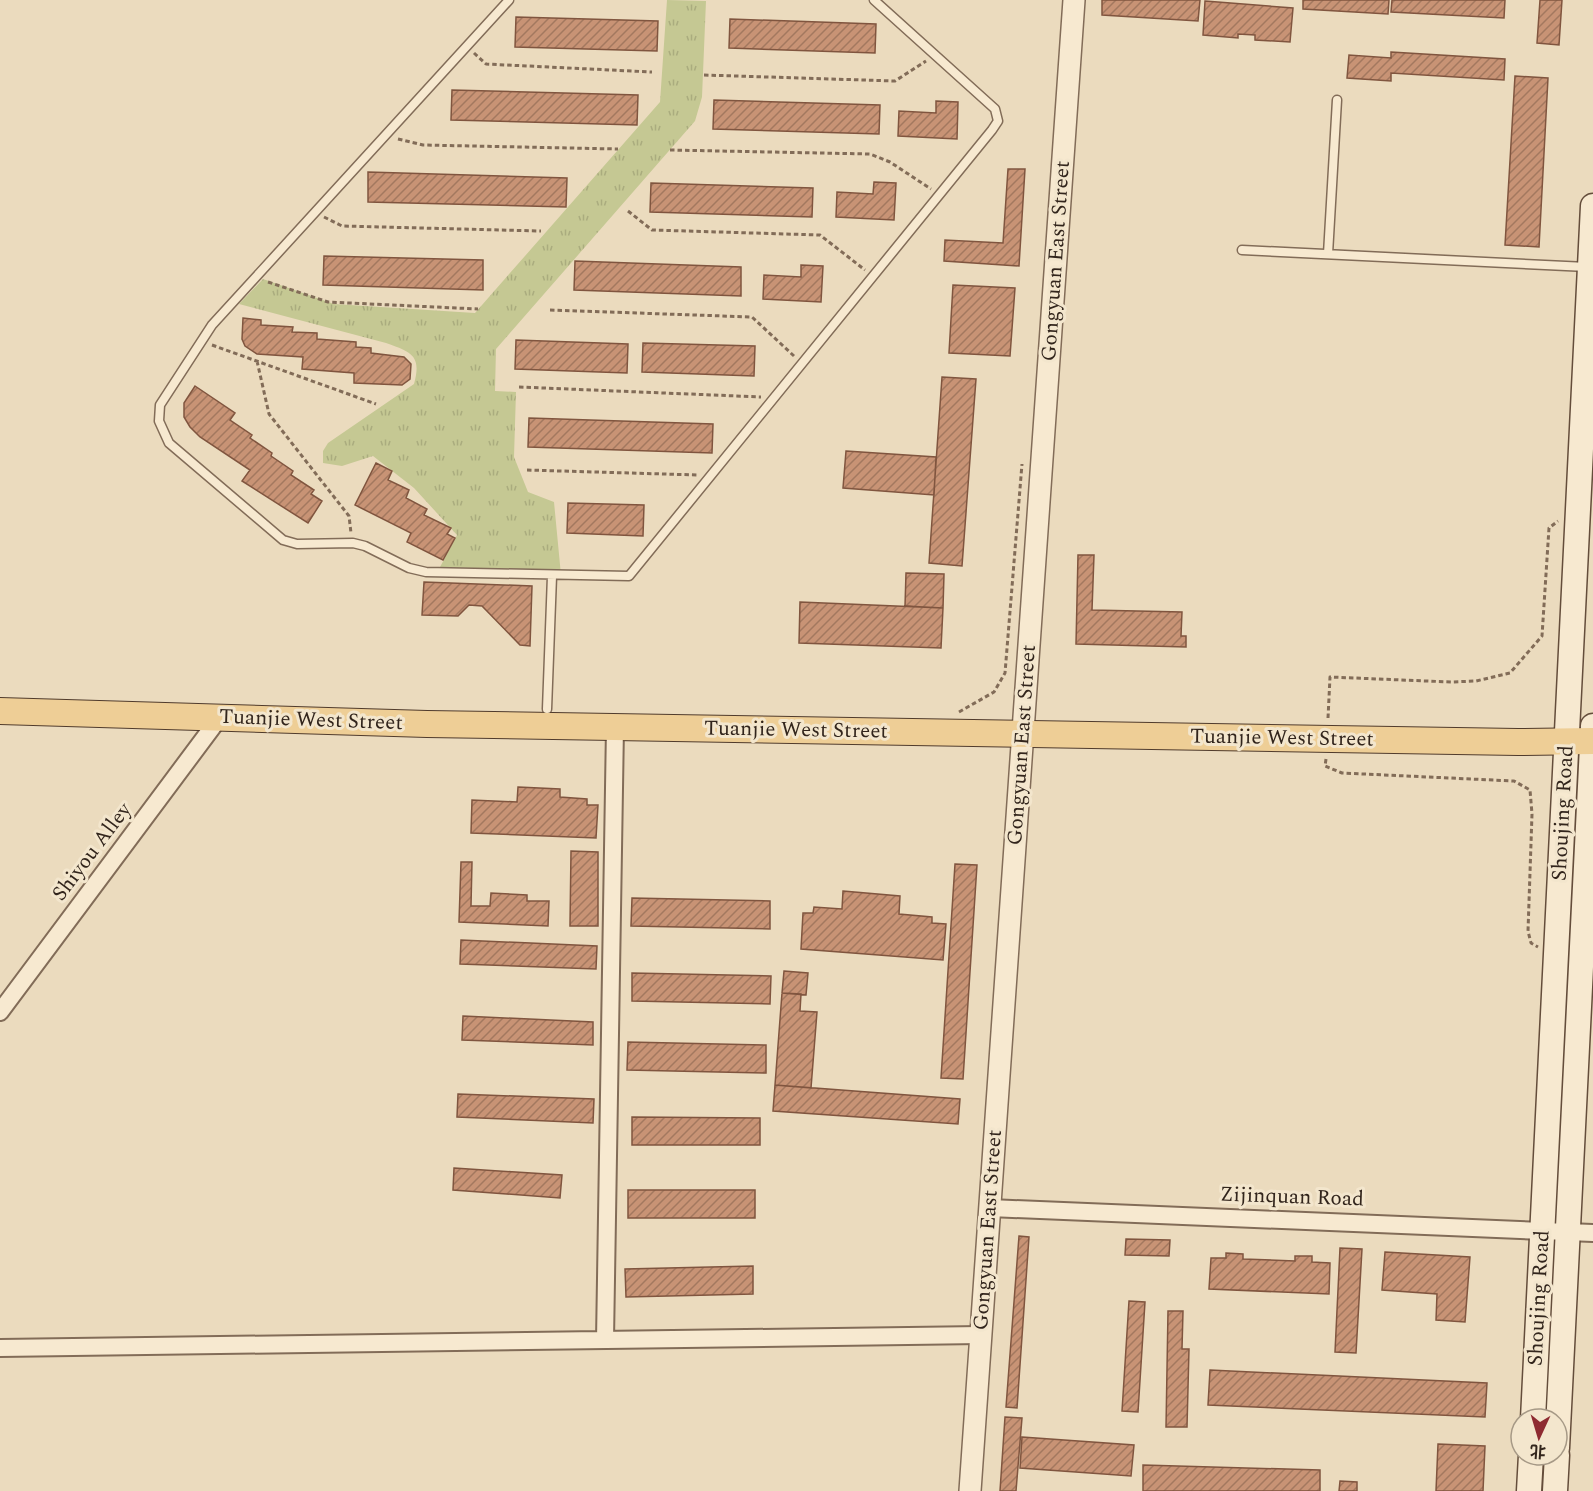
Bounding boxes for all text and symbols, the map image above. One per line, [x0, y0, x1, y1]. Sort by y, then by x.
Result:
street label: Gongyuan East Street [1033, 159, 1079, 363]
street label: Gongyuan East Street [999, 643, 1045, 847]
street label: Tuanjie West Street [219, 701, 403, 739]
street label: Tuanjie West Street [704, 712, 888, 748]
street label: Tuanjie West Street [1190, 720, 1374, 756]
street label: Shoujing Road [1543, 744, 1583, 882]
street label: Shiyou Alley [44, 795, 140, 908]
street label: Gongyuan East Street [965, 1128, 1011, 1332]
street label: Zijinquan Road [1219, 1178, 1365, 1216]
street label: Shoujing Road [1519, 1229, 1559, 1367]
north arrow [1509, 1407, 1569, 1467]
text: 北 [1529, 1438, 1547, 1463]

